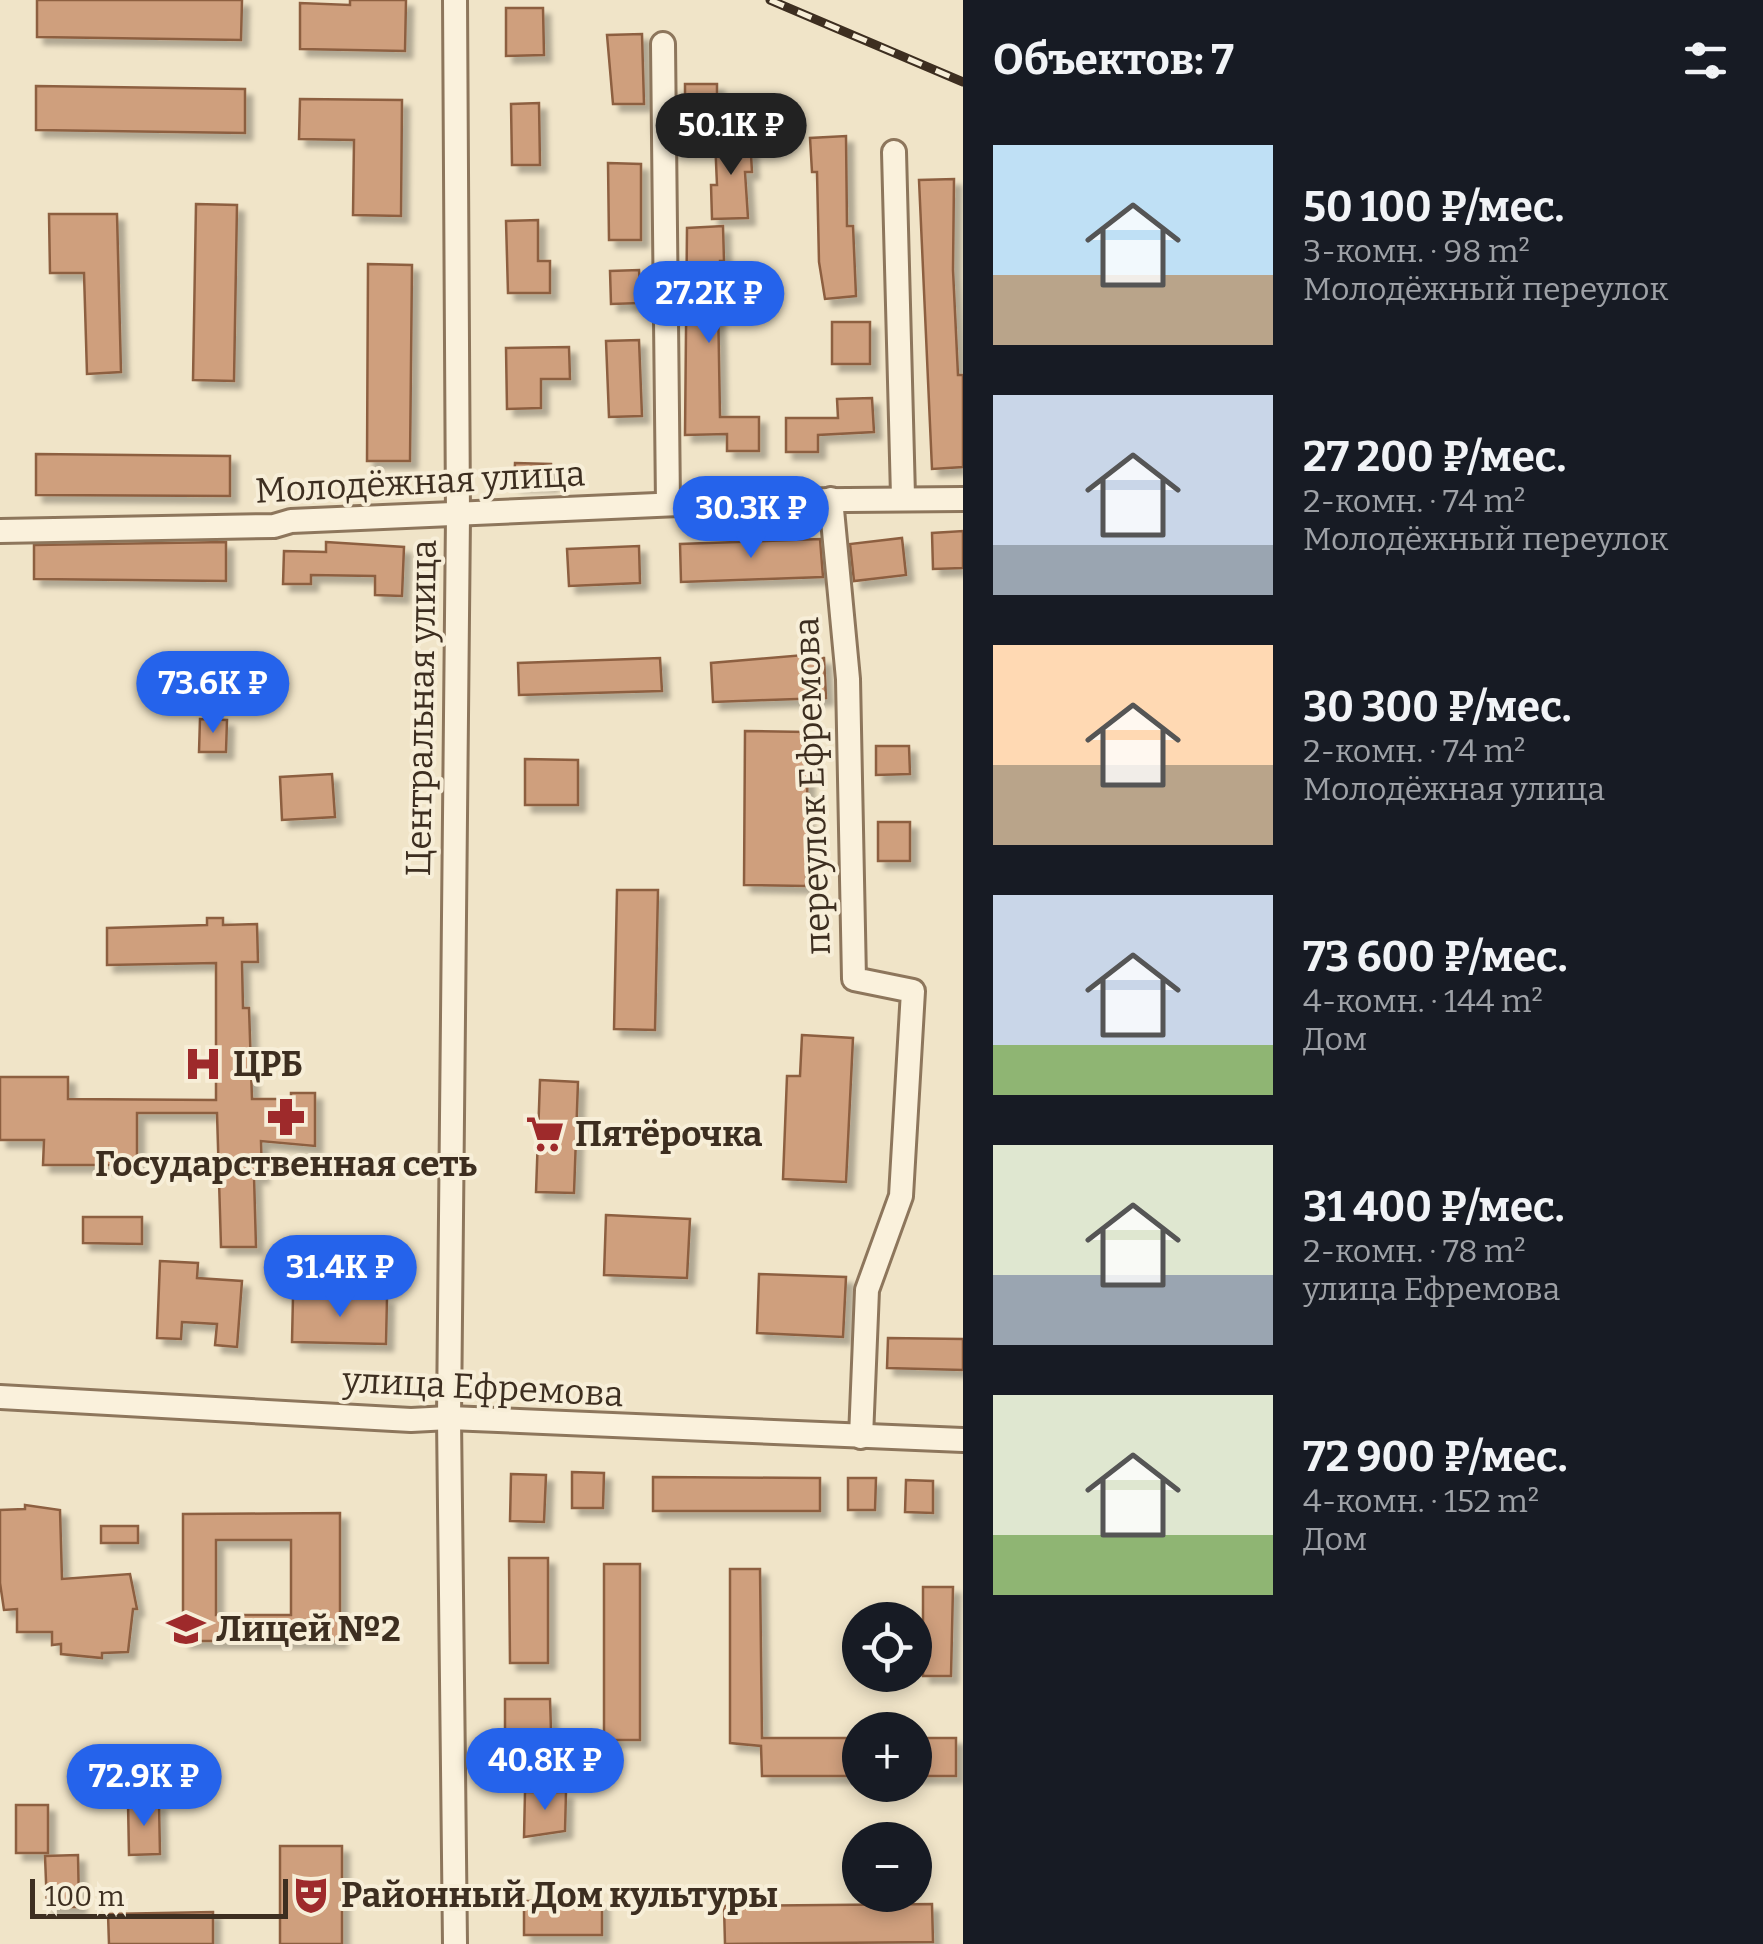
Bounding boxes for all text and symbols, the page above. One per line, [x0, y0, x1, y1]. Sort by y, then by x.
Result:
icon: filters [1678, 33, 1733, 88]
text: Объектов: 7 [993, 35, 1234, 85]
pin: 50.1K ₽ [639, 93, 823, 178]
text: 50.1K ₽ [678, 106, 784, 144]
text: 50 100 ₽/мес. [1303, 182, 1564, 232]
icon: home [1073, 185, 1193, 305]
text: 3-комн. · 98 m² [1303, 232, 1530, 270]
pin: 27.2K ₽ [617, 261, 801, 346]
text: Молодёжный переулок [1303, 270, 1668, 308]
text: 27.2K ₽ [655, 274, 763, 312]
text: 27 200 ₽/мес. [1303, 432, 1566, 482]
icon: home [1073, 435, 1193, 555]
street label: Молодёжная улица [254, 452, 586, 512]
pin: 30.3K ₽ [659, 476, 843, 561]
text: 2-комн. · 74 m² [1303, 482, 1525, 520]
text: 30.3K ₽ [695, 489, 807, 527]
text: Молодёжный переулок [1303, 520, 1668, 558]
street label: Центральная улица [397, 539, 445, 877]
street label: переулок Ефремова [785, 616, 839, 956]
pin: 73.6K ₽ [121, 651, 305, 736]
text: 73.6K ₽ [158, 664, 268, 702]
text: 30 300 ₽/мес. [1303, 682, 1572, 732]
icon: home [1073, 685, 1193, 805]
text: 2-комн. · 74 m² [1303, 732, 1525, 770]
text: Молодёжная улица [1303, 770, 1605, 808]
text: 73 600 ₽/мес. [1303, 932, 1568, 982]
icon: home [1073, 935, 1193, 1055]
text: 4-комн. · 144 m² [1303, 982, 1543, 1020]
text: Дом [1303, 1020, 1367, 1058]
hospital icon: ЦРБ [182, 1043, 224, 1085]
place label: ЦРБ [233, 1043, 303, 1085]
pharmacy icon: Государственная сеть [265, 1096, 307, 1138]
supermarket icon: Пятёрочка [524, 1113, 566, 1155]
place label: Пятёрочка [575, 1113, 763, 1155]
place label: Государственная сеть [95, 1143, 477, 1185]
text: 31 400 ₽/мес. [1303, 1182, 1564, 1232]
icon: home [1073, 1185, 1193, 1305]
text: 2-комн. · 78 m² [1303, 1232, 1526, 1270]
pin: 31.4K ₽ [248, 1235, 432, 1320]
text: 31.4K ₽ [286, 1248, 394, 1286]
text: улица Ефремова [1303, 1270, 1560, 1308]
street label: улица Ефремова [340, 1359, 625, 1415]
text: 72 900 ₽/мес. [1303, 1432, 1567, 1482]
icon: home [1073, 1435, 1193, 1555]
text: 4-комн. · 152 m² [1303, 1482, 1539, 1520]
text: Дом [1303, 1520, 1367, 1558]
map controls [842, 1602, 932, 1912]
button: locate [842, 1602, 932, 1692]
school or university icon: Лицей №2 [165, 1608, 207, 1650]
place label: Лицей №2 [216, 1608, 401, 1650]
button: + [842, 1712, 932, 1802]
pin: 40.8K ₽ [453, 1728, 637, 1813]
text: 40.8K ₽ [488, 1741, 602, 1779]
pin: 72.9K ₽ [52, 1744, 236, 1829]
text: 72.9K ₽ [89, 1757, 199, 1795]
button: − [842, 1822, 932, 1912]
scale bar [30, 1874, 288, 1918]
theatre icon: Районный Дом культуры [290, 1874, 332, 1916]
place label: Районный Дом культуры [341, 1874, 778, 1916]
text: 100 m [45, 1880, 125, 1913]

